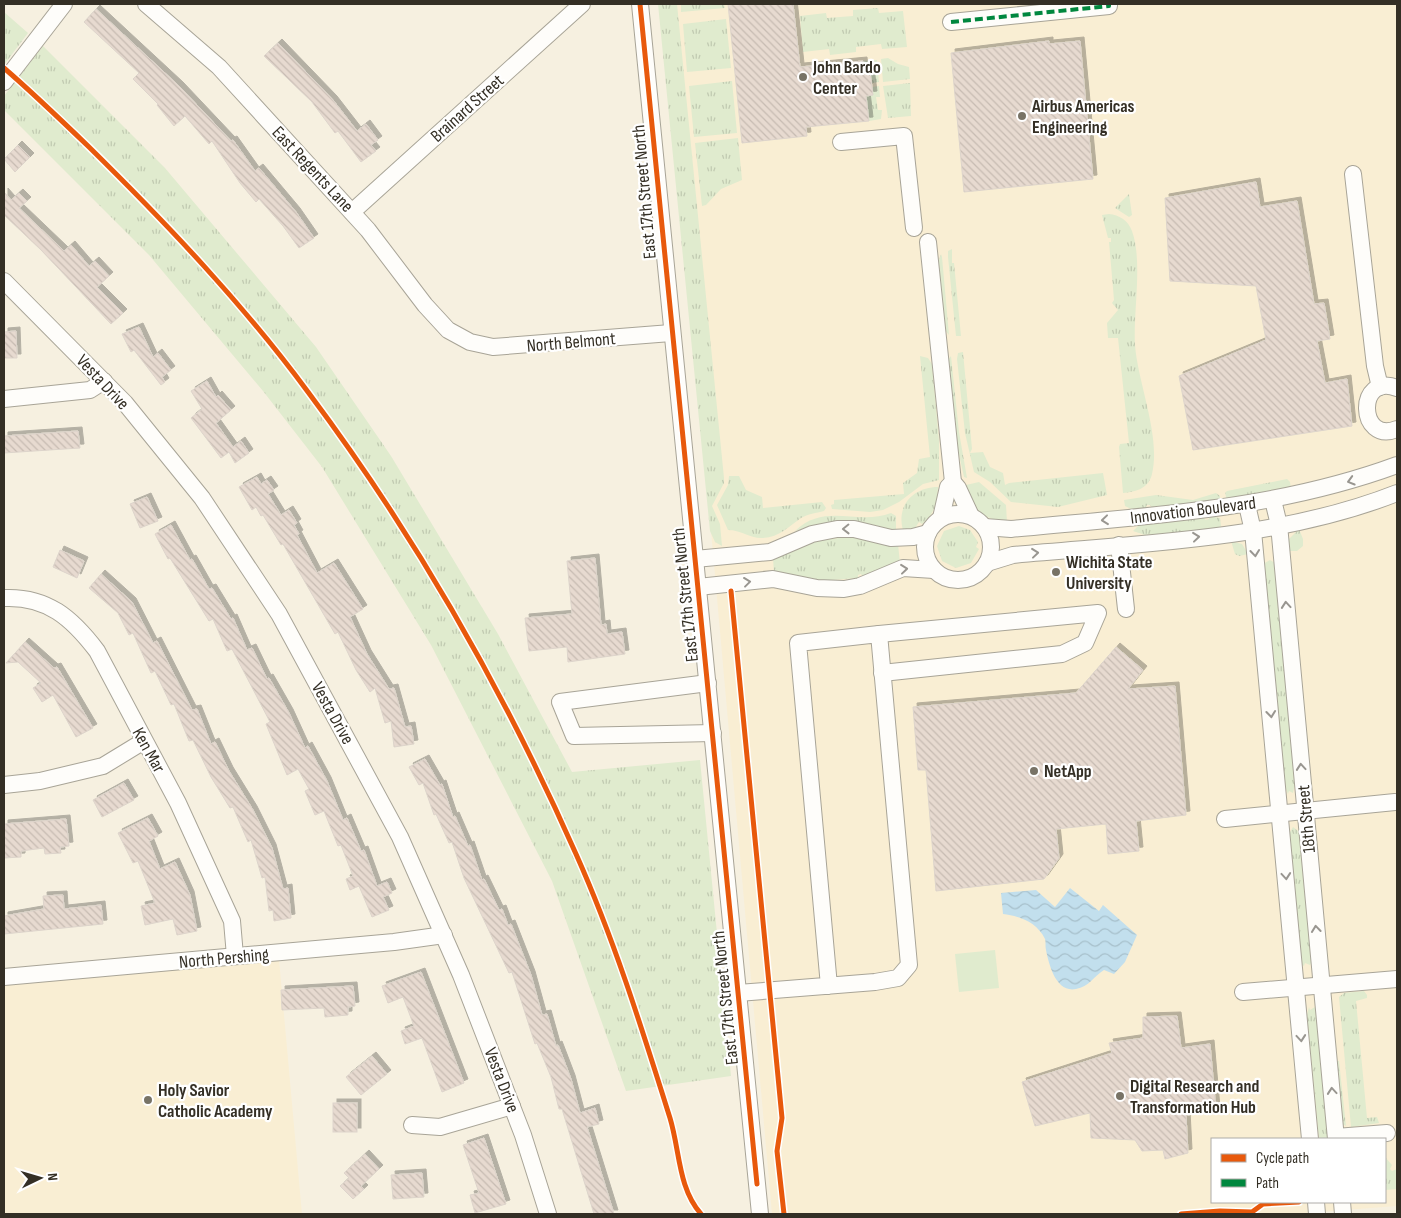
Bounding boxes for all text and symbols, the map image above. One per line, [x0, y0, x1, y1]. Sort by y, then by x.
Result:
place label: John Bardo Center [812, 57, 881, 99]
street label: Brainard Street [426, 70, 509, 147]
marker: John Bardo Center [797, 71, 809, 83]
place label: Airbus Americas Engineering [1031, 96, 1135, 138]
marker: Airbus Americas Engineering [1016, 110, 1028, 122]
street label: East Regents Lane [268, 122, 358, 217]
street label: East 17th Street North [628, 124, 661, 260]
street label: North Belmont [526, 328, 617, 357]
street label: Vesta Drive [72, 350, 133, 414]
one-way arrow [1348, 476, 1356, 486]
street label: Innovation Boulevard [1129, 492, 1257, 529]
one-way arrow [1101, 514, 1109, 525]
one-way arrow [842, 524, 850, 534]
street label: East 17th Street North [668, 527, 703, 663]
one-way arrow [1193, 532, 1201, 543]
one-way arrow [1031, 548, 1039, 559]
one-way arrow [1249, 549, 1260, 557]
place label: Wichita State University [1066, 552, 1153, 594]
one-way arrow [901, 564, 909, 575]
marker: Wichita State University [1050, 566, 1062, 578]
one-way arrow [743, 577, 751, 588]
one-way arrow [1281, 601, 1292, 609]
street label: Vesta Drive [307, 678, 358, 748]
one-way arrow [1265, 711, 1276, 719]
street label: Ken Mar [128, 724, 169, 777]
place label: NetApp [1044, 761, 1092, 782]
one-way arrow [1296, 763, 1307, 771]
marker: NetApp [1028, 765, 1040, 777]
street label: 18th Street [1293, 784, 1320, 854]
one-way arrow [1280, 872, 1291, 880]
one-way arrow [1311, 925, 1322, 933]
street label: East 17th Street North [708, 930, 743, 1066]
street label: North Pershing [178, 944, 270, 973]
one-way arrow [1295, 1034, 1306, 1042]
street label: Vesta Drive [480, 1045, 523, 1116]
place label: Digital Research and Transformation Hub [1130, 1076, 1259, 1118]
place label: Holy Savior Catholic Academy [158, 1080, 273, 1122]
one-way arrow [1326, 1086, 1337, 1094]
marker: Digital Research and Transformation Hub [1114, 1090, 1126, 1102]
marker: Holy Savior Catholic Academy [142, 1094, 154, 1106]
legend [1211, 1138, 1386, 1203]
text: Cycle path [1256, 1149, 1309, 1168]
north arrow [15, 1153, 65, 1203]
text: N [44, 1172, 61, 1181]
text: Path [1256, 1174, 1279, 1193]

